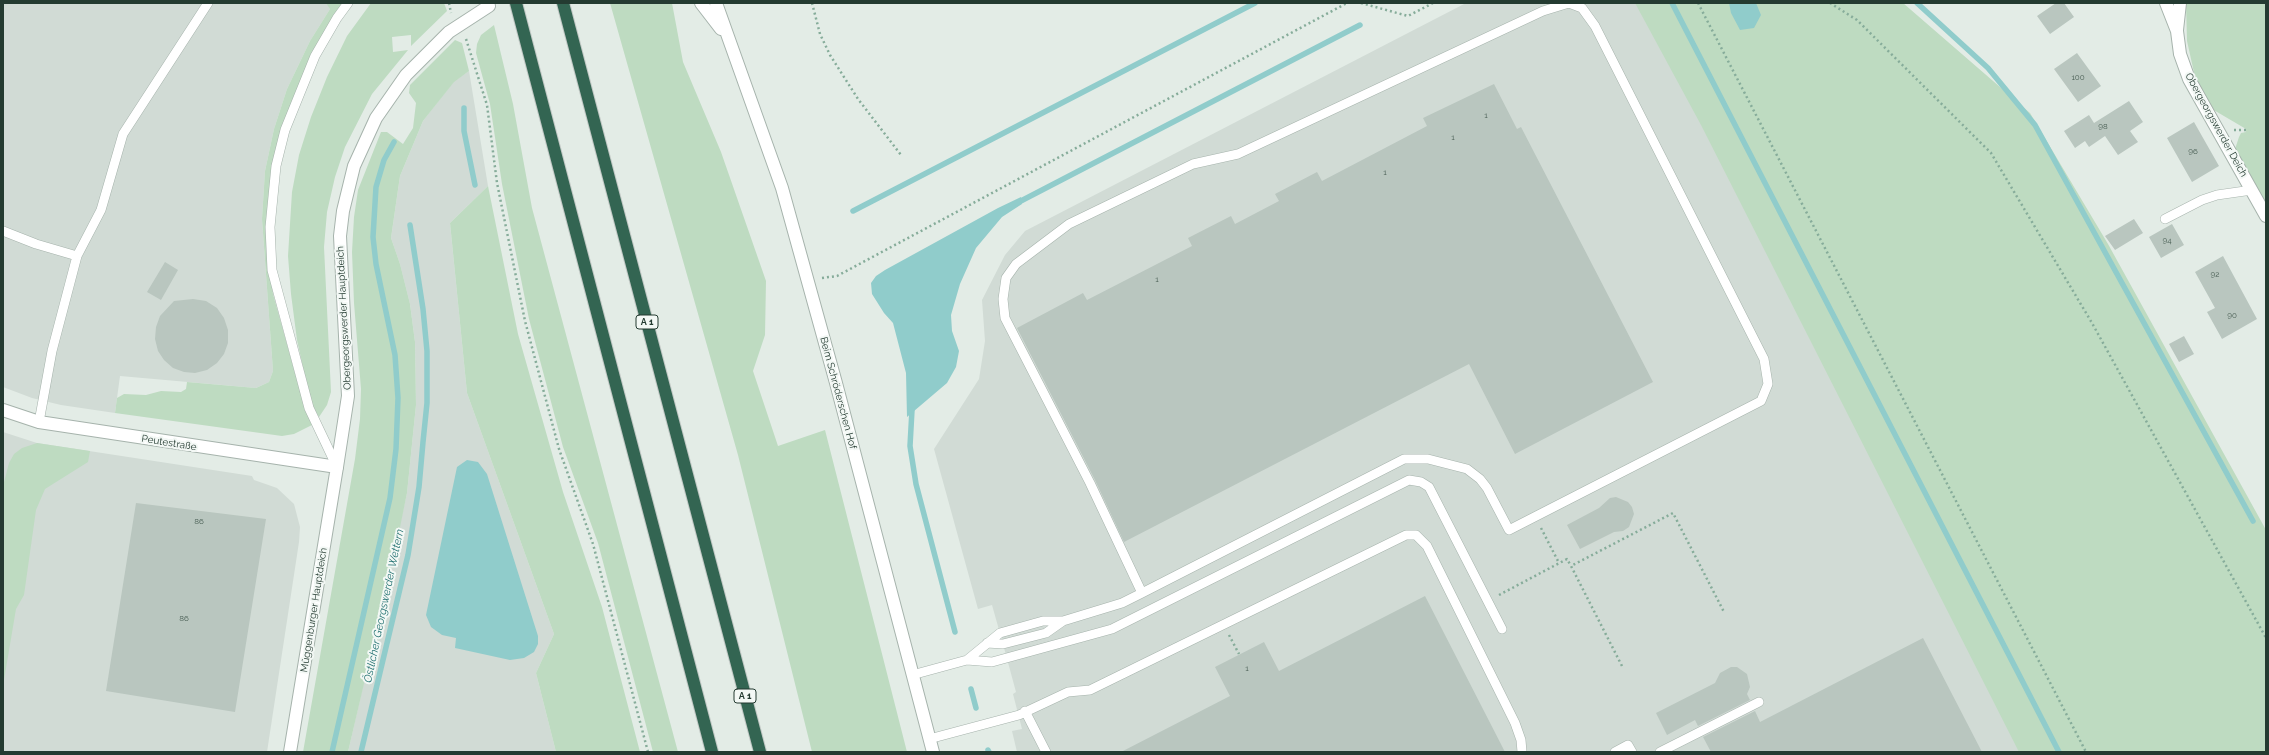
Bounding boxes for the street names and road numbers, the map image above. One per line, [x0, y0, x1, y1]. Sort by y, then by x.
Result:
street label: Obergeorgswerder Deich [2182, 71, 2250, 179]
street label: Obergeorgswerder Hauptdeich [334, 246, 354, 390]
road number: A 1 [636, 315, 658, 329]
street label: Beim Schröderschen Hof [817, 336, 859, 450]
street label: Peutestraße [141, 433, 197, 453]
street label: Müggenburger Hauptdeich [298, 547, 330, 673]
road number: A 1 [734, 689, 756, 703]

